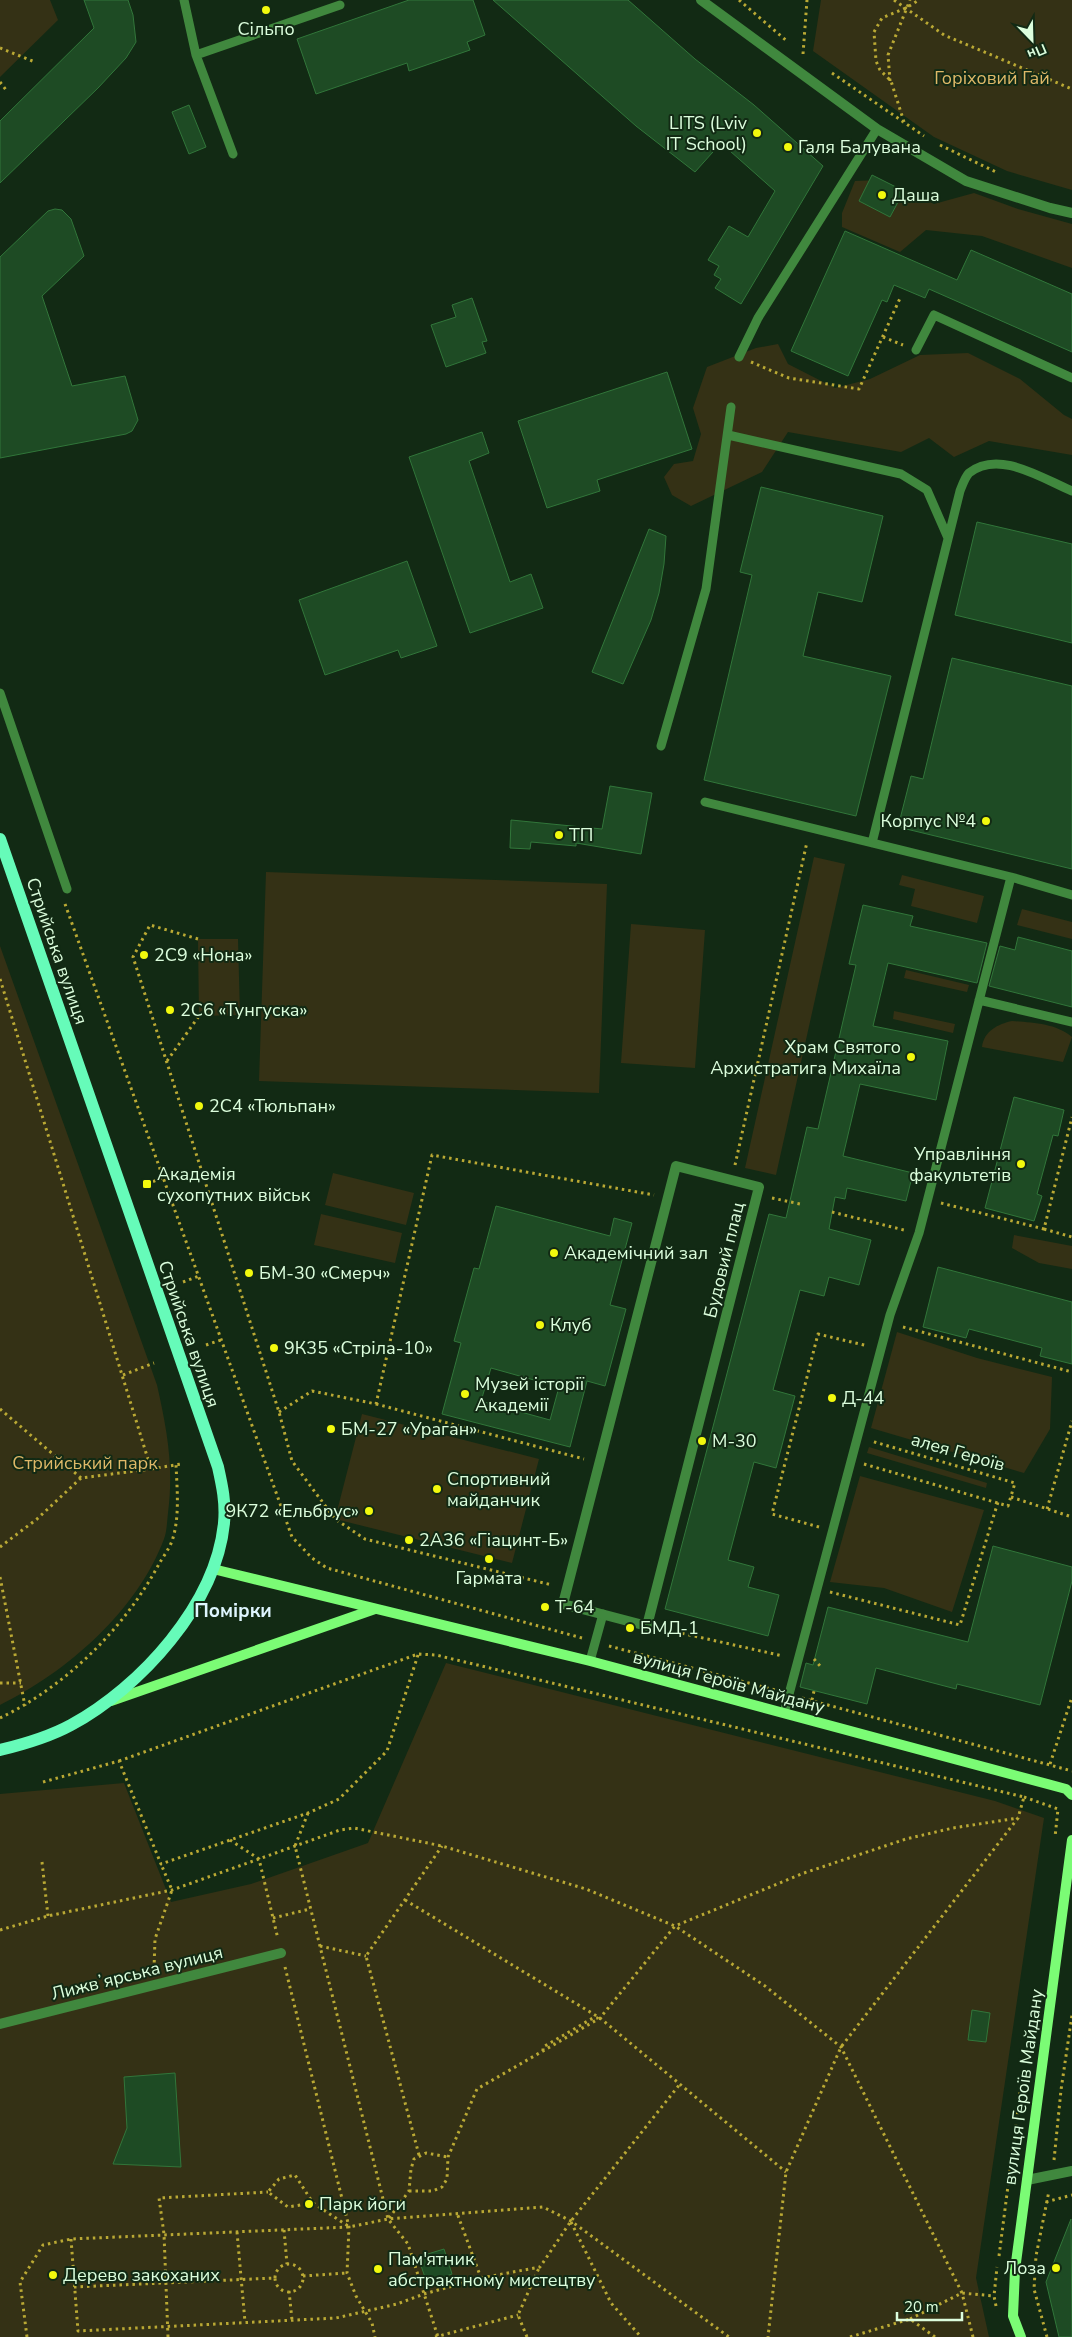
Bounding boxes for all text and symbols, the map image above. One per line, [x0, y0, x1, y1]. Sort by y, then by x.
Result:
marker: Сільпо [260, 4, 272, 16]
north arrow [1007, 15, 1057, 65]
place label: Сільпо [237, 17, 295, 41]
text: Пн [1024, 39, 1049, 64]
park label: Горіховий Гай [934, 66, 1050, 90]
place label: LITS (Lviv IT School) [666, 111, 748, 156]
marker: LITS (Lviv IT School) [751, 127, 763, 139]
place label: Галя Балувана [798, 135, 921, 159]
marker: Галя Балувана [782, 141, 794, 153]
place label: Даша [892, 183, 940, 207]
marker: Даша [876, 189, 888, 201]
place label: Корпус №4 [881, 809, 976, 833]
marker: Корпус №4 [980, 815, 992, 827]
place label: ТП [569, 823, 593, 847]
marker: ТП [553, 829, 565, 841]
street label: Стрийська вулиця [21, 874, 93, 1028]
place label: 2С9 «Нона» [154, 943, 252, 967]
marker: 2С9 «Нона» [138, 949, 150, 961]
place label: 2С6 «Тунгуска» [180, 998, 308, 1022]
marker: 2С6 «Тунгуска» [164, 1004, 176, 1016]
place label: Храм Святого Архистратига Михаїла [710, 1035, 901, 1080]
marker: Храм Святого Архистратига Михаїла [905, 1051, 917, 1063]
place label: 2С4 «Тюльпан» [209, 1094, 336, 1118]
marker: 2С4 «Тюльпан» [193, 1100, 205, 1112]
place label: Управління факультетів [909, 1142, 1011, 1187]
marker: Управління факультетів [1015, 1158, 1027, 1170]
place label: Академія сухопутних військ [157, 1162, 311, 1207]
marker: Академія сухопутних військ [141, 1178, 153, 1190]
street label: Будовий плац [698, 1199, 750, 1321]
place label: Академічний зал [564, 1241, 708, 1265]
marker: Академічний зал [548, 1247, 560, 1259]
street label: Стрийська вулиця [153, 1257, 225, 1411]
place label: БМ-30 «Смерч» [259, 1261, 390, 1285]
marker: БМ-30 «Смерч» [243, 1267, 255, 1279]
place label: Клуб [550, 1313, 592, 1337]
marker: Клуб [534, 1319, 546, 1331]
place label: 9К35 «Стріла-10» [284, 1336, 433, 1360]
marker: 9К35 «Стріла-10» [268, 1342, 280, 1354]
place label: Музей історії Академії [475, 1372, 585, 1417]
place label: Д-44 [842, 1386, 885, 1410]
marker: Музей історії Академії [459, 1388, 471, 1400]
marker: Д-44 [826, 1392, 838, 1404]
place label: БМ-27 «Ураган» [341, 1417, 477, 1441]
marker: БМ-27 «Ураган» [325, 1423, 337, 1435]
street label: алея Героїв [908, 1427, 1008, 1477]
place label: М-30 [712, 1429, 757, 1453]
marker: М-30 [696, 1435, 708, 1447]
park label: Стрийський парк [12, 1451, 158, 1475]
place label: Спортивний майданчик [447, 1467, 550, 1512]
marker: Спортивний майданчик [431, 1483, 443, 1495]
place label: 9К72 «Ельбрус» [225, 1499, 359, 1523]
marker: 9К72 «Ельбрус» [363, 1505, 375, 1517]
place label: 2А36 «Гіацинт-Б» [419, 1528, 568, 1552]
marker: 2А36 «Гіацинт-Б» [403, 1534, 415, 1546]
marker: Гармата [483, 1553, 495, 1565]
place label: Гармата [456, 1566, 522, 1590]
place label: Т-64 [555, 1595, 594, 1619]
district label: Помірки [194, 1598, 272, 1624]
marker: Т-64 [539, 1601, 551, 1613]
place label: БМД-1 [640, 1616, 699, 1640]
marker: БМД-1 [624, 1622, 636, 1634]
street label: вулиця Героїв Майдану [630, 1645, 828, 1719]
street label: Лижвʼярська вулиця [49, 1940, 225, 2006]
street label: вулиця Героїв Майдану [997, 1987, 1049, 2187]
place label: Парк йоги [319, 2192, 406, 2216]
marker: Парк йоги [303, 2198, 315, 2210]
place label: Пам'ятник абстрактному мистецтву [388, 2247, 596, 2292]
place label: Лоза [1004, 2256, 1046, 2280]
marker: Лоза [1050, 2262, 1062, 2274]
place label: Дерево закоханих [63, 2263, 220, 2287]
marker: Пам'ятник абстрактному мистецтву [372, 2263, 384, 2275]
marker: Дерево закоханих [47, 2269, 59, 2281]
scale bar [897, 2290, 962, 2322]
text: 20 m [904, 2297, 939, 2317]

